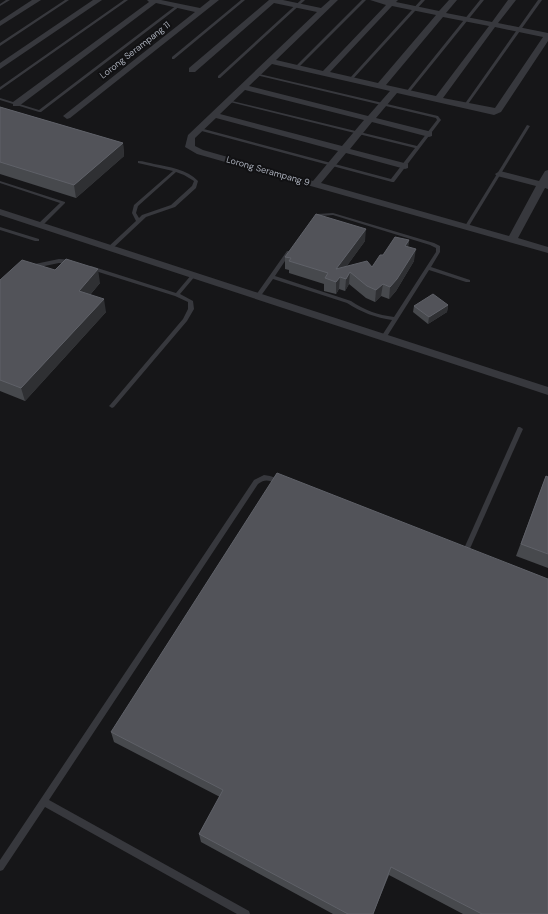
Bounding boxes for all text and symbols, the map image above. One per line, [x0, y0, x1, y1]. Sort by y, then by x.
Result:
street label: Lorong Serampang 11 [97, 19, 173, 81]
street label: Lorong Serampang 9 [225, 153, 311, 189]

